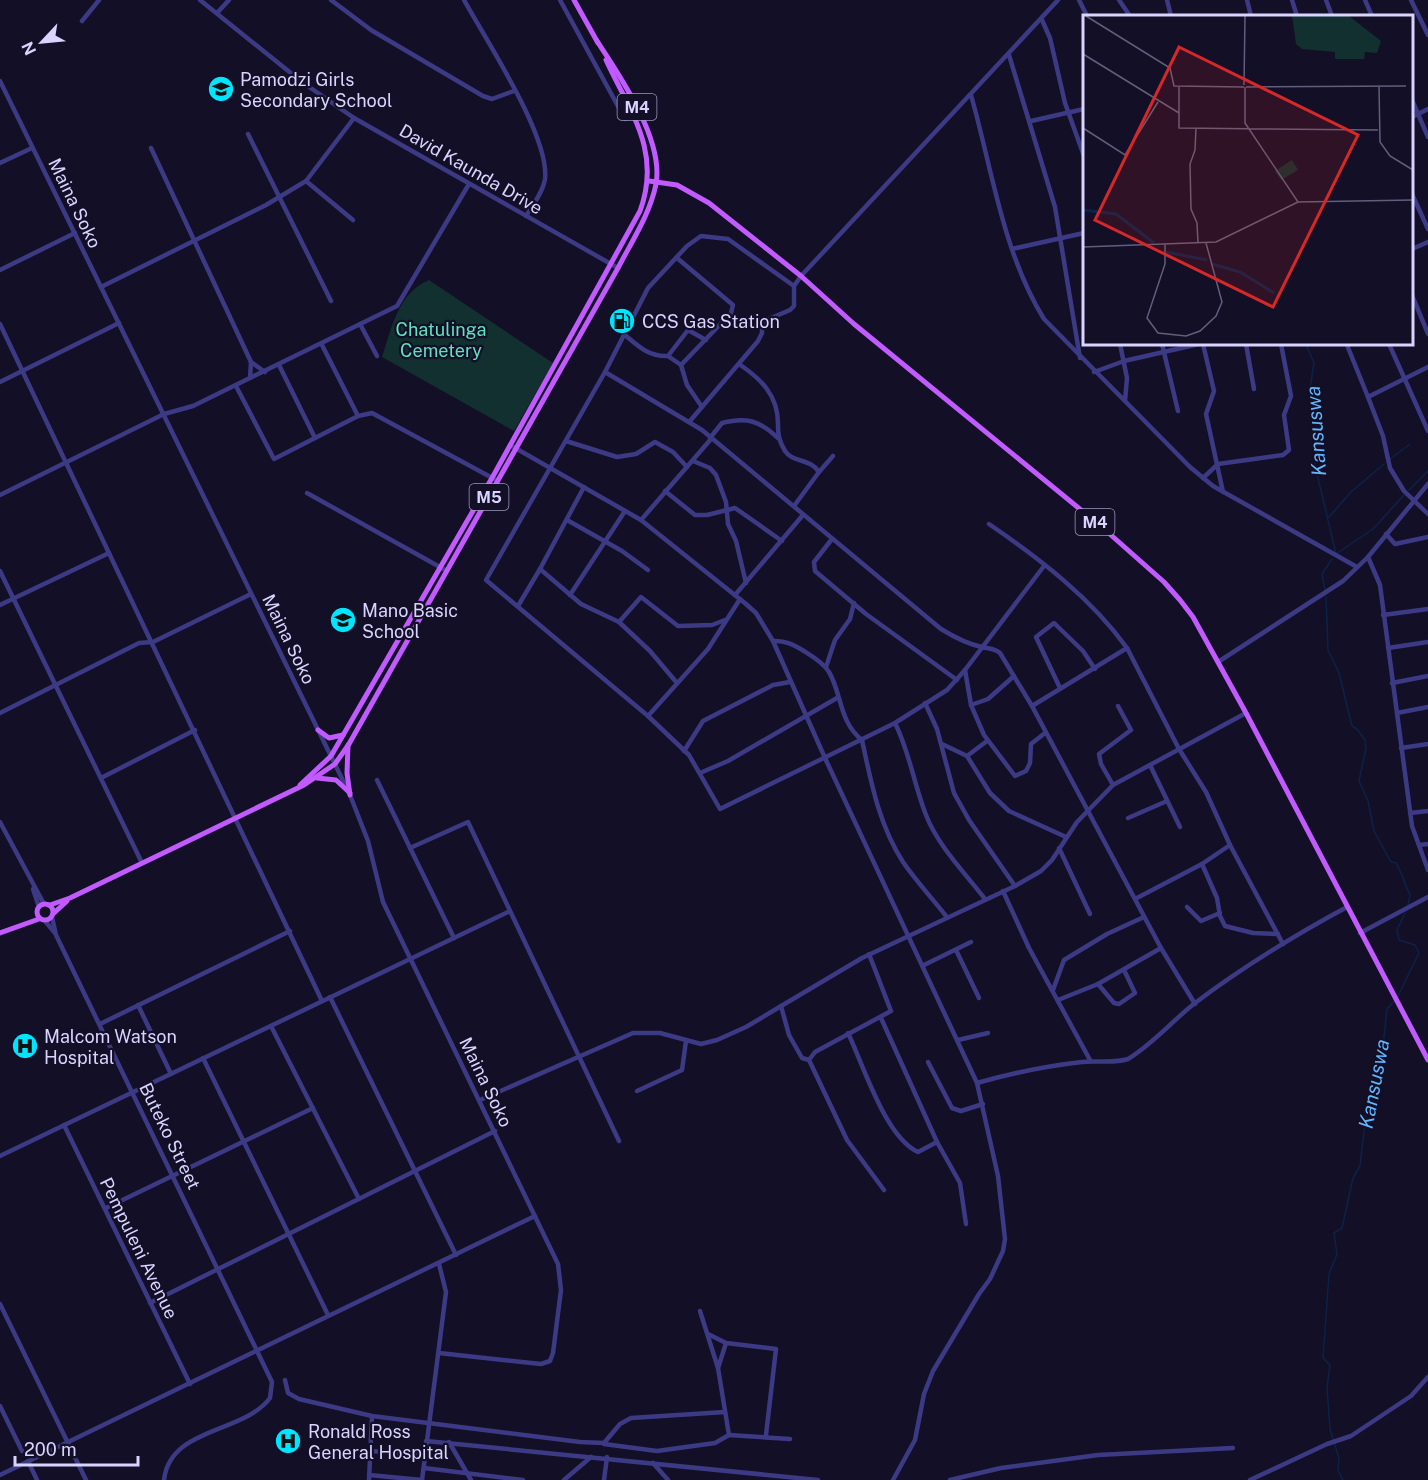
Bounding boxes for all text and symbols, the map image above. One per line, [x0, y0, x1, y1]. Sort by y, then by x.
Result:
north arrow [12, 12, 72, 72]
inset map [1083, 15, 1413, 345]
text: N [18, 39, 40, 58]
place label: Pamodzi Girls Secondary School [240, 69, 392, 111]
school or university icon: Pamodzi Girls Secondary School [206, 74, 236, 104]
road number: M4 [618, 94, 656, 120]
street label: David Kaunda Drive [396, 119, 546, 219]
street label: Maina Soko [44, 155, 106, 251]
fuel station icon: CCS Gas Station [607, 306, 637, 336]
place label: CCS Gas Station [642, 311, 780, 332]
park label: Chatulinga Cemetery [396, 319, 487, 361]
water label: Kansuswa [1301, 385, 1331, 477]
road number: M5 [470, 484, 508, 510]
road number: M4 [1076, 509, 1114, 535]
street label: Maina Soko [258, 591, 320, 687]
place label: Mano Basic School [362, 600, 458, 642]
school or university icon: Mano Basic School [328, 605, 358, 635]
place label: Malcom Watson Hospital [44, 1026, 177, 1068]
hospital icon: Malcom Watson Hospital [10, 1031, 40, 1061]
street label: Maina Soko [455, 1034, 517, 1130]
water label: Kansuswa [1354, 1037, 1394, 1131]
street label: Buteko Street [135, 1079, 205, 1193]
street label: Pempuleni Avenue [96, 1174, 182, 1322]
place label: Ronald Ross General Hospital [308, 1421, 449, 1463]
hospital icon: Ronald Ross General Hospital [273, 1426, 303, 1456]
scale bar [15, 1429, 138, 1467]
text: 200 m [24, 1439, 77, 1460]

